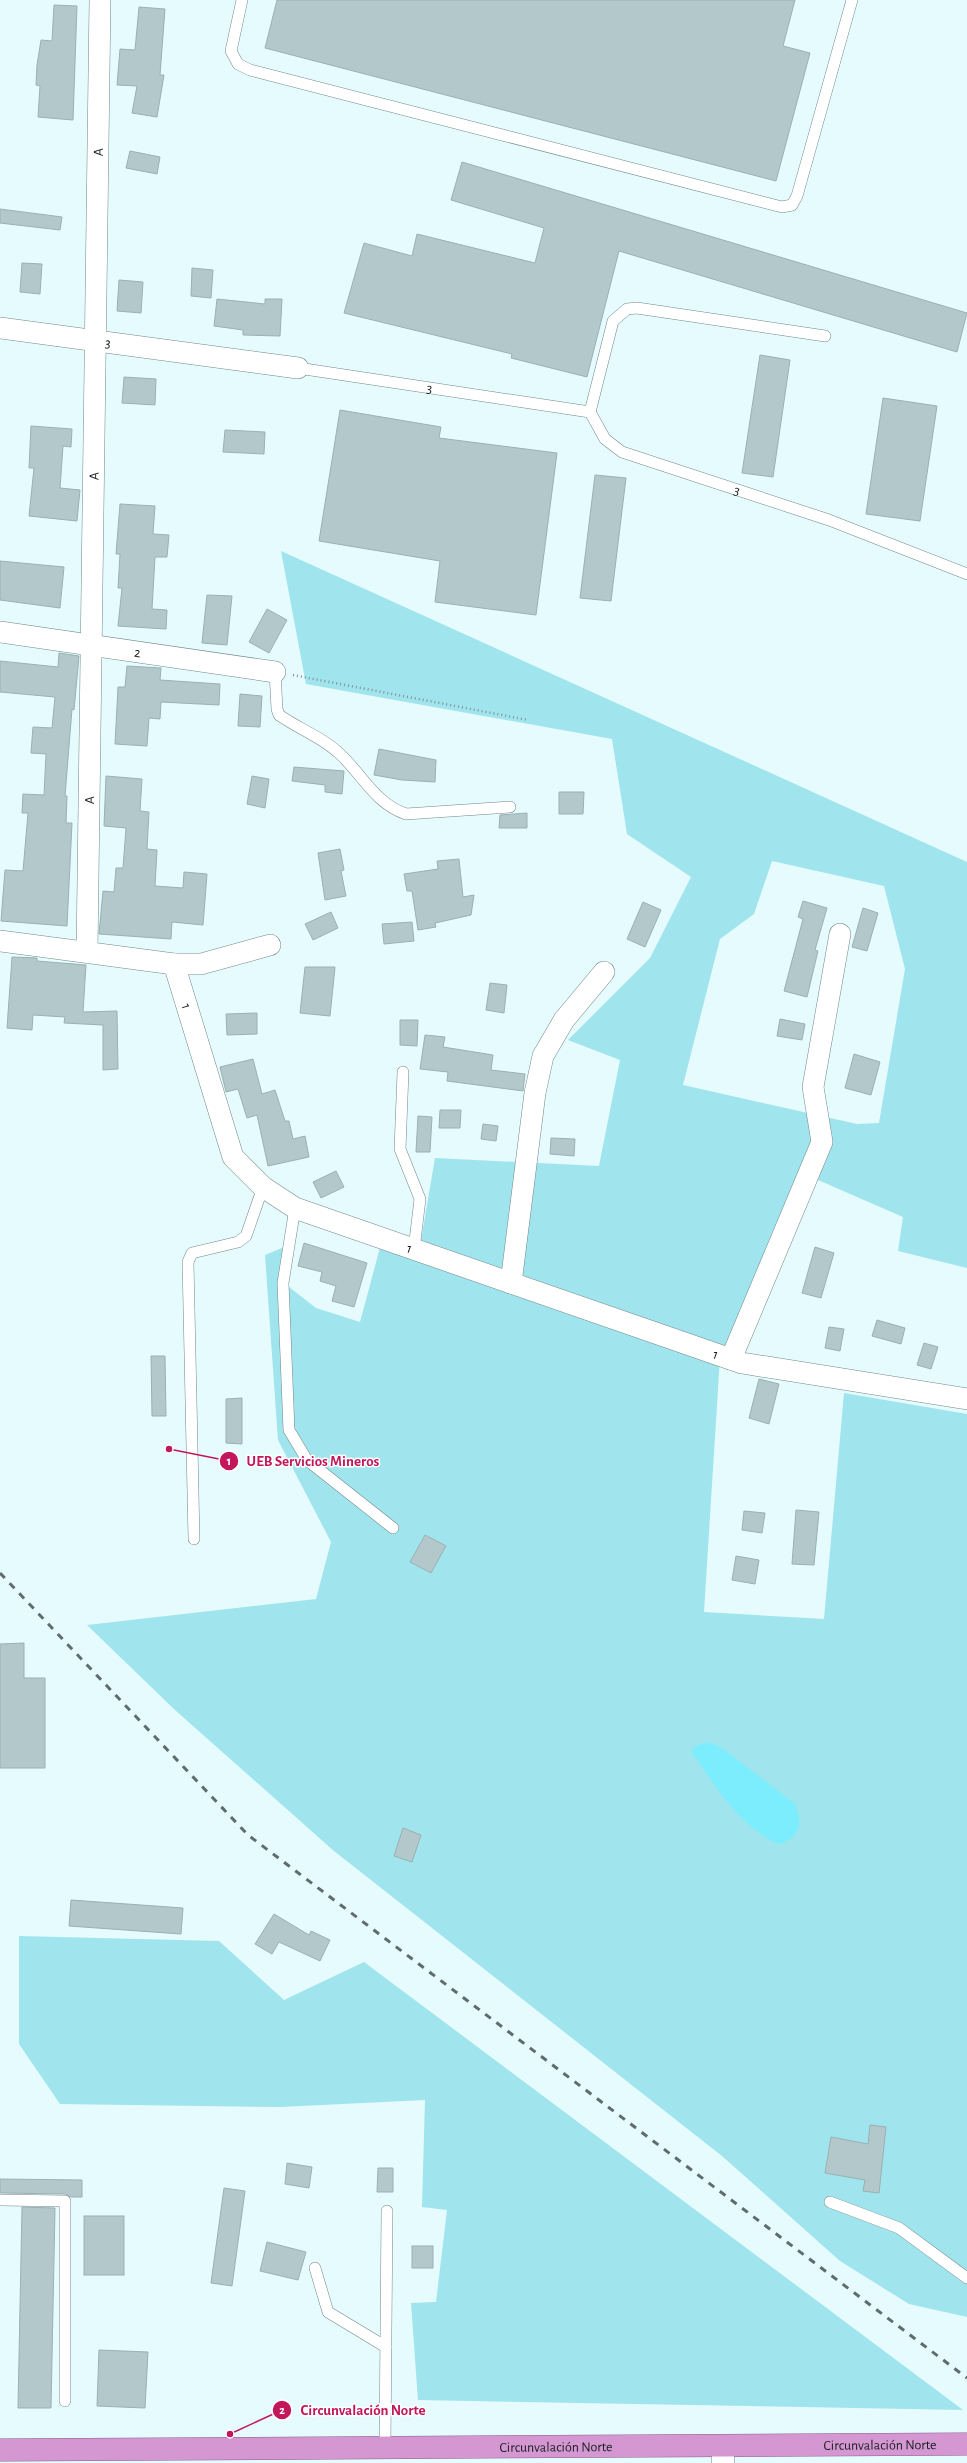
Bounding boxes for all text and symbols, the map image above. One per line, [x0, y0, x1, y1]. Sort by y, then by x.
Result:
street label: A [92, 148, 106, 156]
street label: 3 [104, 336, 112, 351]
street label: 3 [425, 381, 433, 396]
street label: A [87, 472, 102, 480]
street label: 3 [732, 483, 742, 498]
street label: 2 [133, 646, 142, 660]
street label: A [83, 796, 97, 804]
street label: 1 [179, 1002, 193, 1011]
street label: 1 [405, 1241, 414, 1256]
street label: 1 [711, 1347, 720, 1362]
callout: UEB Servicios Mineros [219, 1447, 387, 1474]
text: UEB Servicios Mineros [247, 1454, 380, 1469]
text: 1 [227, 1455, 231, 1467]
callout: Circunvalación Norte [272, 2396, 433, 2423]
text: Circunvalación Norte [301, 2403, 425, 2418]
text: 2 [279, 2404, 285, 2416]
street label: Circunvalación Norte [823, 2438, 937, 2453]
street label: Circunvalación Norte [499, 2440, 613, 2455]

